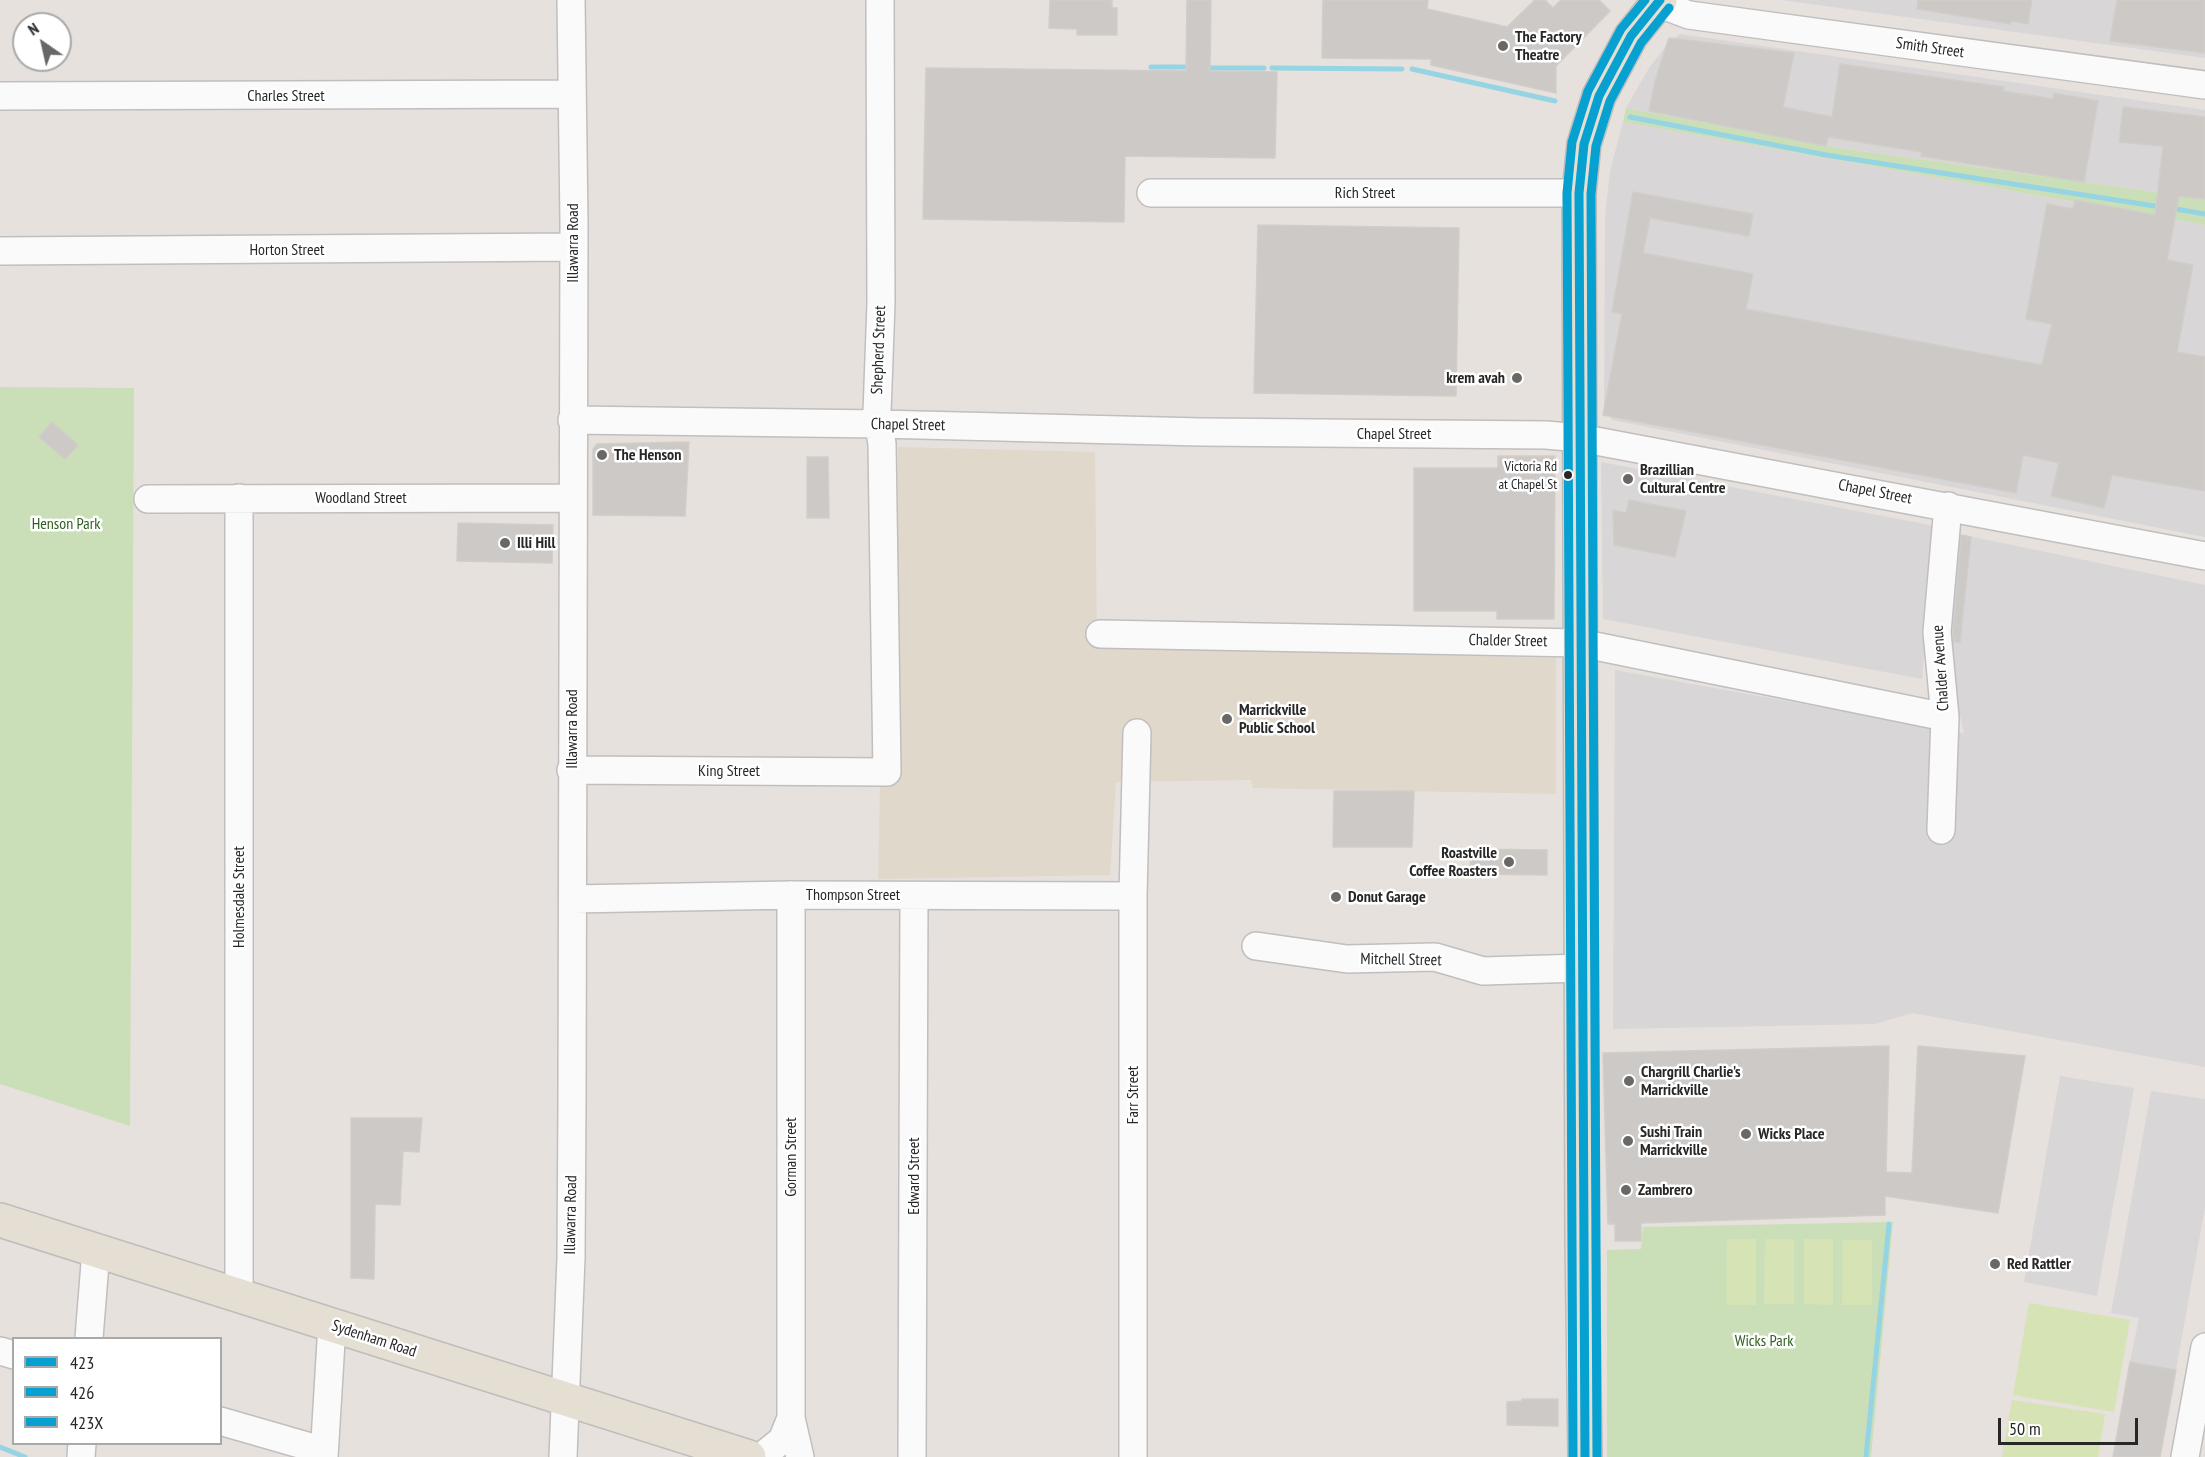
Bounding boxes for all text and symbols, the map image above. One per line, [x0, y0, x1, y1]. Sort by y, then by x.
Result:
north arrow [12, 12, 72, 72]
text: N [24, 18, 42, 39]
place label: The Factory Theatre [1515, 27, 1582, 65]
street label: Smith Street [1895, 34, 1965, 62]
marker: The Factory Theatre [1496, 39, 1510, 53]
street label: Charles Street [247, 86, 325, 106]
street label: Rich Street [1335, 183, 1395, 203]
street label: Illawarra Road [563, 203, 583, 283]
street label: Horton Street [250, 240, 324, 260]
street label: Shepherd Street [868, 305, 890, 395]
place label: krem avah [1446, 368, 1505, 388]
marker: krem avah [1510, 371, 1524, 385]
street label: Chapel Street [871, 415, 945, 435]
street label: Chapel Street [1357, 424, 1431, 444]
place label: The Henson [614, 445, 681, 465]
marker: The Henson [595, 448, 609, 462]
place label: Victoria Rd at Chapel St [1498, 459, 1557, 491]
place label: Brazillian Cultural Centre [1640, 460, 1726, 498]
marker: Victoria Rd at Chapel St [1562, 469, 1574, 481]
marker: Brazillian Cultural Centre [1621, 472, 1635, 486]
street label: Chapel Street [1837, 475, 1913, 509]
street label: Woodland Street [315, 488, 407, 508]
park label: Henson Park [32, 514, 100, 534]
place label: Illi Hill [517, 533, 555, 553]
marker: Illi Hill [498, 536, 512, 550]
street label: Chalder Avenue [1928, 624, 1954, 712]
street label: Chalder Street [1468, 631, 1548, 651]
street label: Illawarra Road [562, 689, 582, 769]
place label: Marrickville Public School [1239, 700, 1315, 738]
marker: Marrickville Public School [1220, 712, 1234, 726]
street label: King Street [698, 761, 760, 781]
place label: Roastville Coffee Roasters [1409, 843, 1497, 881]
street label: Holmesdale Street [229, 846, 249, 948]
marker: Roastville Coffee Roasters [1502, 855, 1516, 869]
street label: Thompson Street [806, 885, 900, 905]
place label: Donut Garage [1348, 887, 1426, 907]
marker: Donut Garage [1329, 890, 1343, 904]
street label: Mitchell Street [1360, 950, 1442, 970]
place label: Chargrill Charlie's Marrickville [1641, 1062, 1741, 1100]
street label: Farr Street [1123, 1066, 1143, 1124]
marker: Chargrill Charlie's Marrickville [1622, 1074, 1636, 1088]
street label: Gorman Street [781, 1117, 801, 1197]
place label: Sushi Train Marrickville [1640, 1122, 1707, 1160]
place label: Wicks Place [1758, 1124, 1825, 1144]
marker: Wicks Place [1739, 1127, 1753, 1141]
marker: Sushi Train Marrickville [1621, 1134, 1635, 1148]
street label: Edward Street [904, 1137, 924, 1215]
street label: Illawarra Road [561, 1175, 581, 1255]
place label: Zambrero [1638, 1180, 1693, 1200]
marker: Zambrero [1619, 1183, 1633, 1197]
place label: Red Rattler [2007, 1254, 2071, 1274]
marker: Red Rattler [1988, 1257, 2002, 1271]
street label: Sydenham Road [329, 1316, 419, 1362]
park label: Wicks Park [1735, 1331, 1793, 1351]
legend [12, 1337, 222, 1445]
text: 423 [70, 1351, 94, 1374]
text: 426 [70, 1381, 94, 1404]
scale bar [2001, 1406, 2140, 1444]
text: 423X [70, 1411, 103, 1434]
text: 50 m [2009, 1417, 2041, 1440]

